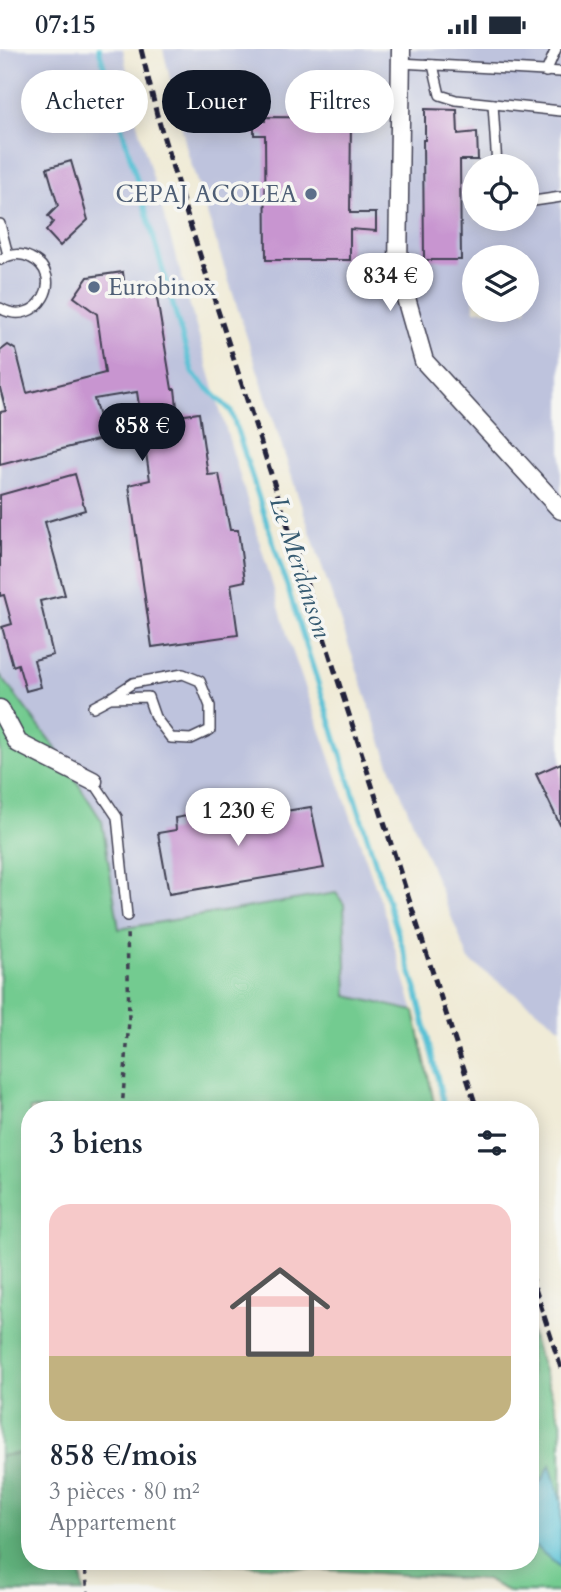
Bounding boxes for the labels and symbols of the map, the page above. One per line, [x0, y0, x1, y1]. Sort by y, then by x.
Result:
place label: CEPAJ ACOLEA [115, 178, 298, 211]
marker: CEPAJ ACOLEA [303, 186, 319, 202]
pin: 834 € [341, 253, 439, 313]
place label: Eurobinox [108, 271, 216, 304]
marker: Eurobinox [86, 279, 102, 295]
pin: 858 € [93, 403, 191, 463]
water label: Le Merdanson [261, 492, 340, 643]
pin: 1 230 € [173, 789, 303, 848]

